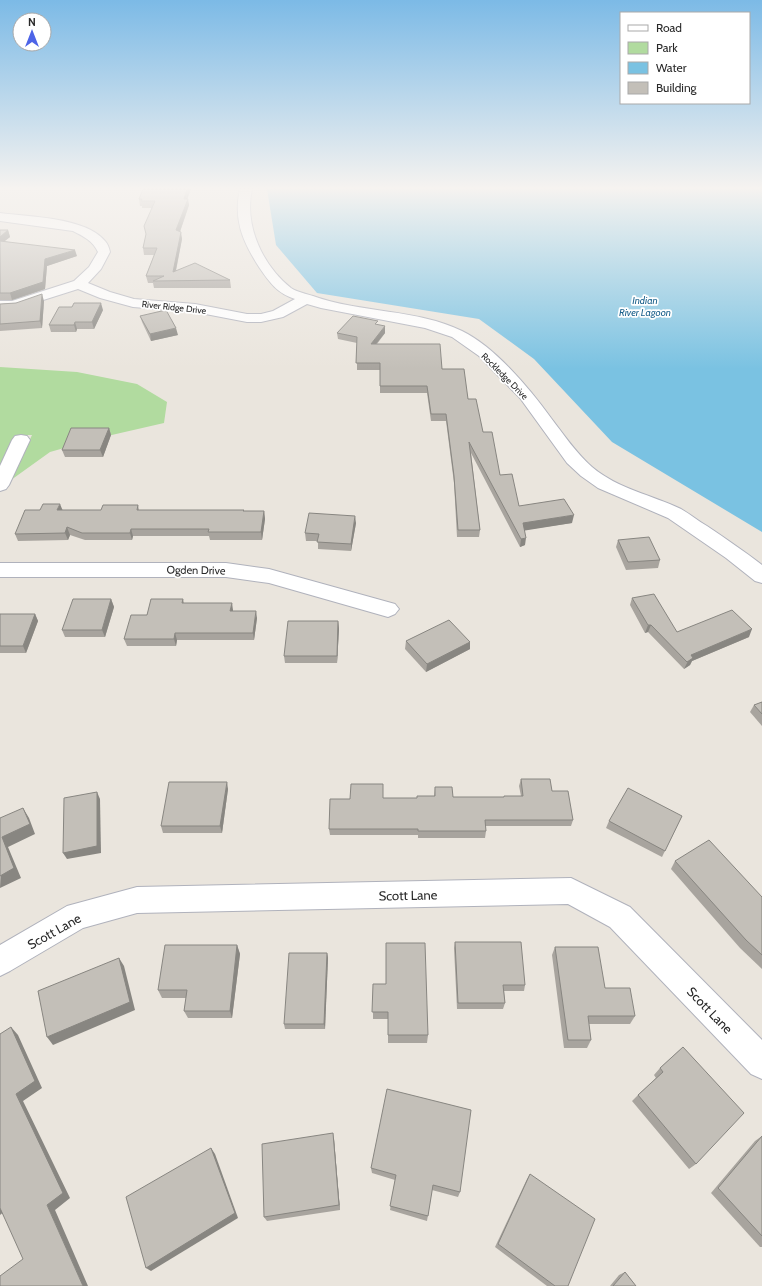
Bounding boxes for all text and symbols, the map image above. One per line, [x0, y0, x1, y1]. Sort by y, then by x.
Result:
north arrow [12, 12, 52, 52]
legend [620, 12, 750, 104]
text: N [28, 15, 36, 29]
text: Road [656, 20, 682, 35]
text: Park [656, 40, 678, 55]
text: Water [656, 60, 687, 75]
text: Building [656, 80, 698, 95]
water label: Indian River Lagoon [619, 294, 671, 319]
street label: River Ridge Drive [141, 298, 207, 316]
street label: Rockledge Drive [479, 350, 531, 402]
street label: Ogden Drive [166, 562, 226, 578]
street label: Scott Lane [378, 886, 438, 904]
street label: Scott Lane [24, 910, 84, 952]
street label: Scott Lane [684, 983, 736, 1037]

